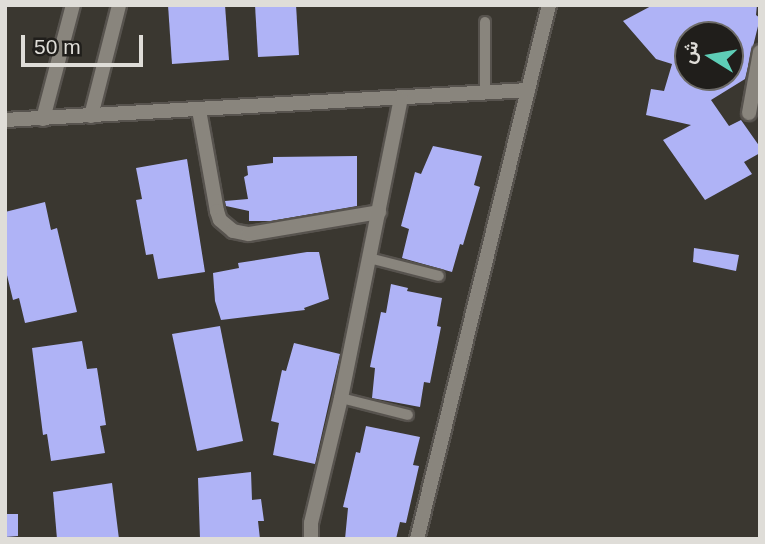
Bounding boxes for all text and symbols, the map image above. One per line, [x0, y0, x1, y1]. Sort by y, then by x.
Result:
scale bar [24, 21, 147, 65]
north arrow [674, 21, 744, 91]
text: 50 m [34, 35, 81, 58]
text: ش [677, 39, 702, 65]

